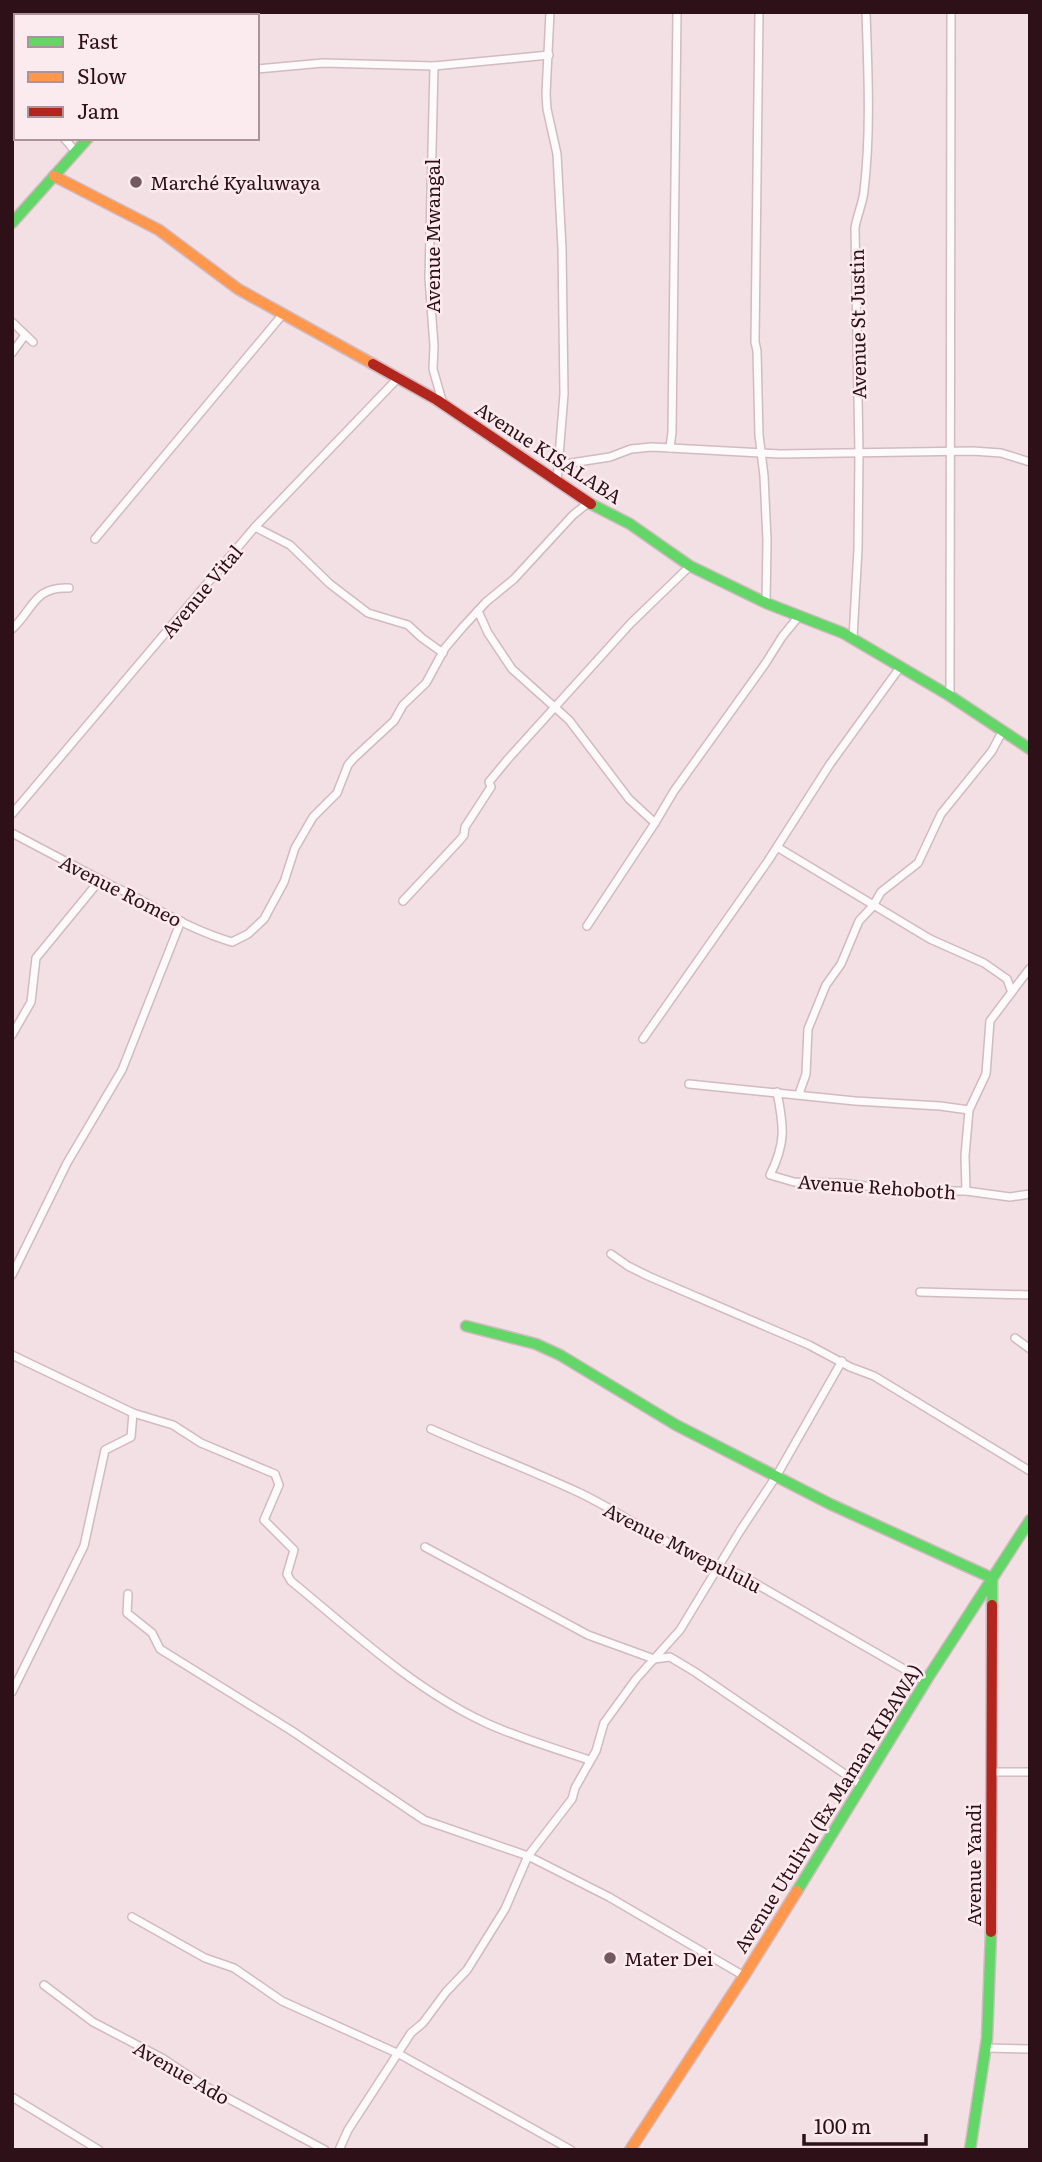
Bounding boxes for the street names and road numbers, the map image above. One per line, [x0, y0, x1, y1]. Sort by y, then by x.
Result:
street label: Avenue Mwangal [418, 159, 446, 313]
street label: Avenue St Justin [842, 249, 872, 399]
street label: Avenue KISALABA [470, 394, 628, 510]
street label: Avenue Vital [154, 538, 248, 644]
street label: Avenue Romeo [55, 847, 187, 933]
street label: Avenue Rehoboth [797, 1166, 957, 1206]
street label: Avenue Mwepululu [599, 1495, 767, 1599]
street label: Avenue Utulivu (Ex Maman KIBAWA) [726, 1658, 928, 1958]
street label: Avenue Yandi [959, 1804, 987, 1926]
street label: Avenue Ado [129, 2033, 235, 2111]

